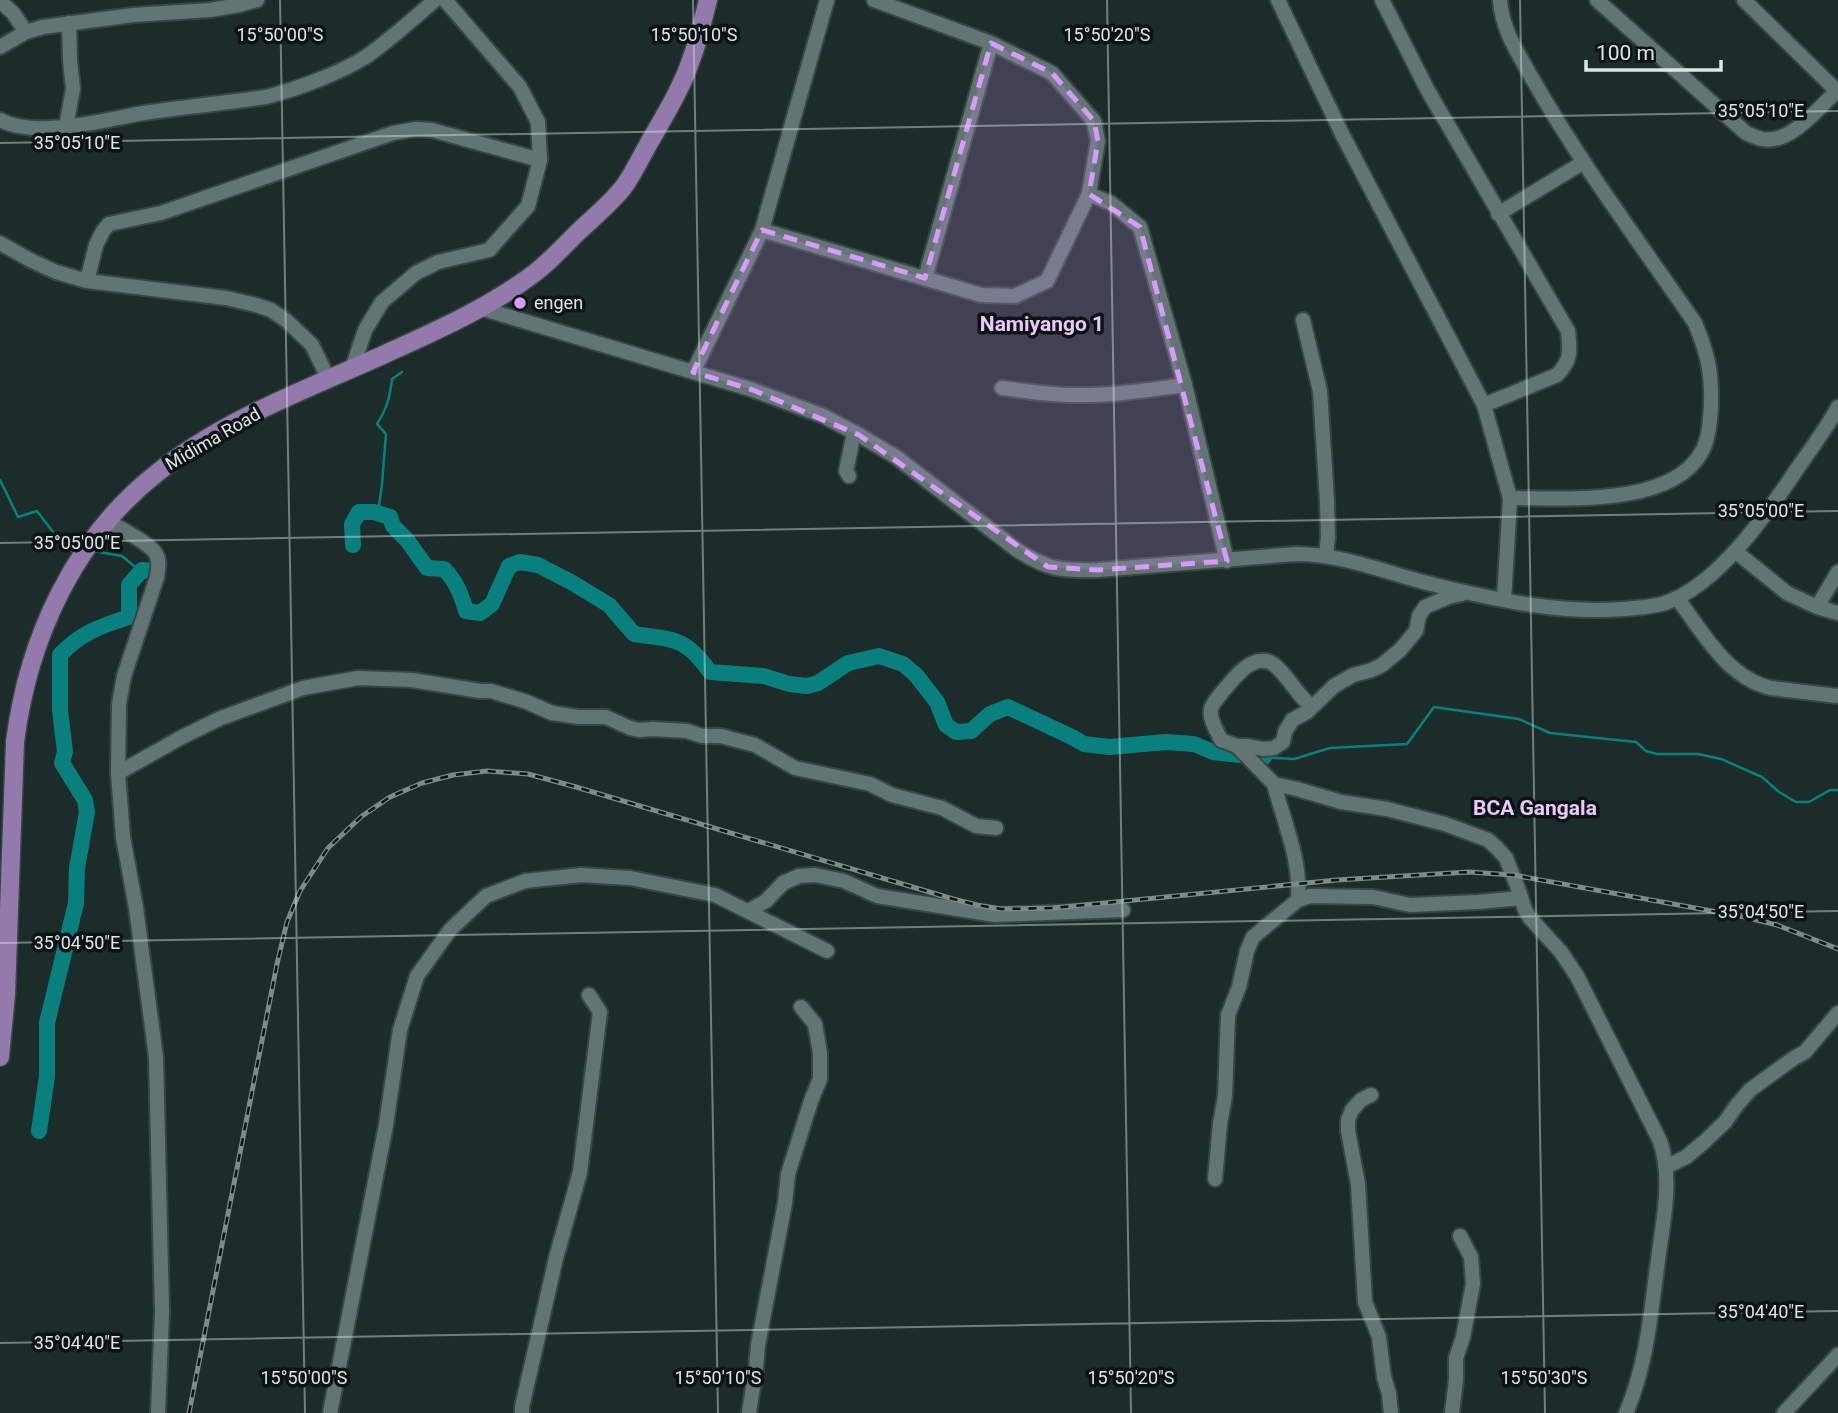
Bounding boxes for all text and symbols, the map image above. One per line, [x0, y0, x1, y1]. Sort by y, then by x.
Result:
text: 15°50'00"S [236, 24, 324, 45]
text: 15°50'10"S [650, 24, 738, 45]
text: 15°50'20"S [1063, 24, 1151, 45]
scale bar [1586, 28, 1721, 72]
text: 100 m [1596, 41, 1655, 65]
text: 35°05'10"E [1718, 100, 1804, 121]
text: 35°05'10"E [34, 132, 120, 153]
place label: engen [534, 292, 583, 313]
marker: engen [512, 295, 528, 311]
district label: Namiyango 1 [980, 312, 1104, 336]
street label: Midima Road [162, 403, 264, 474]
text: 35°05'00"E [1718, 500, 1804, 521]
text: 35°05'00"E [34, 532, 120, 553]
district label: BCA Gangala [1473, 796, 1597, 820]
text: 35°04'50"E [1718, 901, 1804, 922]
text: 35°04'50"E [34, 932, 120, 953]
text: 35°04'40"E [1718, 1301, 1804, 1322]
text: 35°04'40"E [34, 1332, 120, 1353]
text: 15°50'00"S [260, 1367, 348, 1388]
text: 15°50'10"S [674, 1367, 762, 1388]
text: 15°50'20"S [1087, 1367, 1175, 1388]
text: 15°50'30"S [1500, 1367, 1588, 1388]

